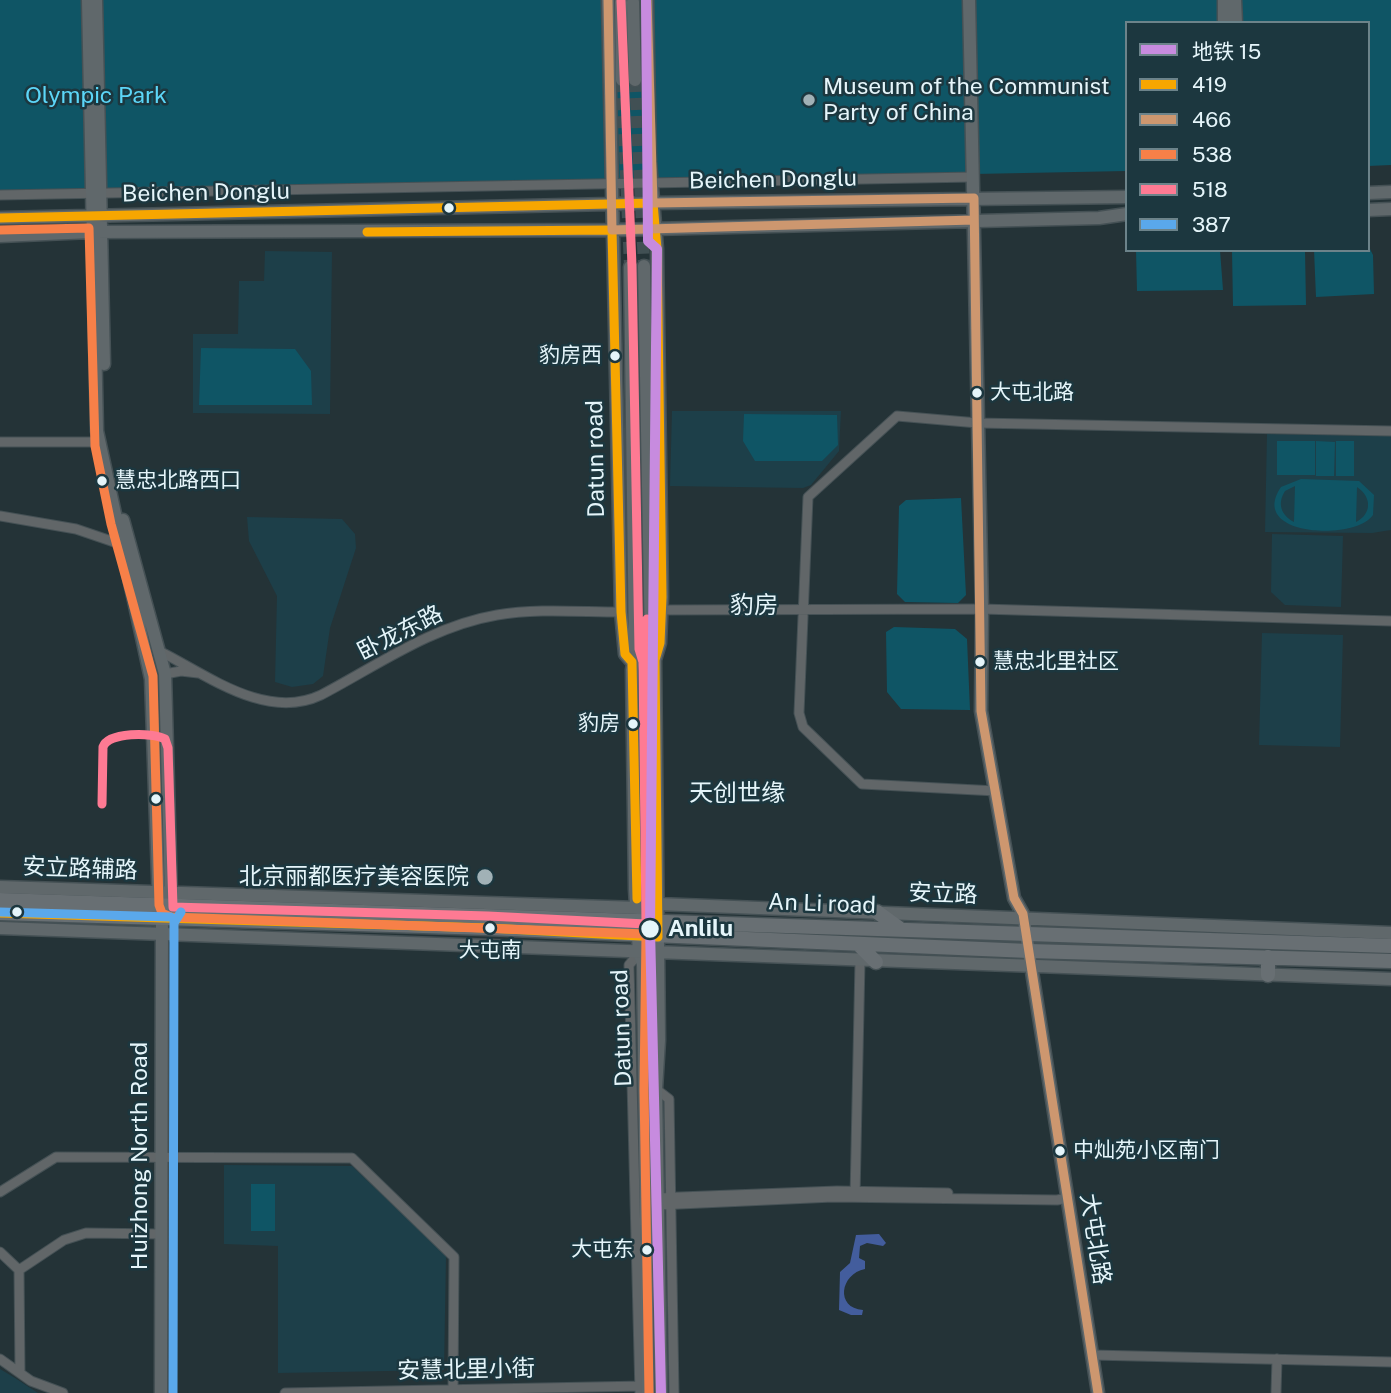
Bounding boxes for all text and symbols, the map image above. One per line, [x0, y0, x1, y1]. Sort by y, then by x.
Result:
legend [1125, 21, 1370, 252]
text: 地铁 15 [1192, 39, 1261, 64]
text: 419 [1192, 72, 1227, 97]
place label: Museum of the Communist Party of China [823, 73, 1110, 127]
park label: Olympic Park [25, 82, 167, 110]
marker: Museum of the Communist Party of China [801, 92, 817, 108]
text: 466 [1192, 107, 1231, 132]
text: 538 [1192, 142, 1232, 167]
street label: Beichen Donglu [689, 165, 857, 195]
text: 518 [1192, 177, 1228, 202]
street label: Beichen Donglu [122, 178, 290, 208]
unlabelled marker [442, 201, 456, 215]
text: 387 [1192, 212, 1231, 237]
place label: 豹房西 [539, 343, 602, 369]
marker: 豹房西 [608, 349, 622, 363]
place label: 大屯北路 [990, 380, 1074, 406]
marker: 大屯北路 [970, 386, 984, 400]
street label: Datun road [581, 400, 611, 518]
place label: 慧忠北路西口 [115, 468, 241, 494]
marker: 慧忠北路西口 [95, 474, 109, 488]
district label: 豹房 [730, 592, 778, 620]
street label: 卧龙东路 [353, 600, 447, 666]
place label: 慧忠北里社区 [993, 649, 1119, 675]
marker: 慧忠北里社区 [973, 655, 987, 669]
place label: 豹房 [578, 711, 620, 737]
marker: 豹房 [626, 717, 640, 731]
district label: 天创世缘 [689, 780, 785, 808]
unlabelled marker [149, 792, 163, 806]
street label: 安立路辅路 [22, 853, 138, 885]
place label: 北京丽都医疗美容医院 [239, 863, 469, 891]
marker: 北京丽都医疗美容医院 [475, 867, 495, 887]
street label: 安立路 [908, 879, 978, 909]
street label: An Li road [768, 888, 876, 920]
unlabelled marker [10, 905, 24, 919]
place label: Anlilu [668, 915, 733, 943]
marker: Anlilu [639, 918, 661, 940]
marker: 大屯南 [483, 921, 497, 935]
place label: 大屯南 [459, 938, 521, 964]
street label: Datun road [606, 969, 638, 1087]
street label: Huizhong North Road [126, 1042, 154, 1270]
place label: 中灿苑小区南门 [1073, 1138, 1220, 1164]
marker: 中灿苑小区南门 [1053, 1144, 1067, 1158]
street label: 大屯北路 [1074, 1191, 1116, 1287]
place label: 大屯东 [571, 1237, 634, 1263]
marker: 大屯东 [640, 1243, 654, 1257]
street label: 安慧北里小街 [397, 1355, 535, 1385]

